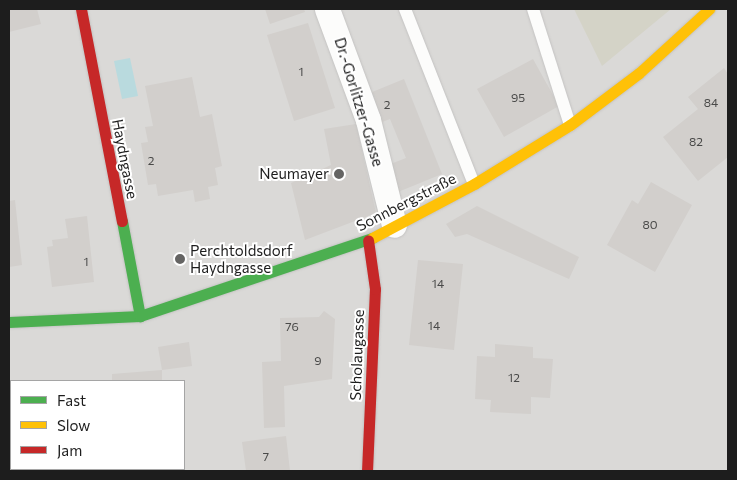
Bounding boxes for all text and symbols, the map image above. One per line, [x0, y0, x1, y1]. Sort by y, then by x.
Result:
street label: Dr.-Gorlitzer-Gasse [331, 35, 387, 169]
house number: 1 [298, 65, 304, 79]
house number: 95 [511, 91, 525, 105]
house number: 84 [704, 96, 718, 110]
house number: 2 [384, 98, 390, 112]
street label: Haydngasse [108, 117, 142, 201]
house number: 82 [689, 135, 703, 149]
house number: 2 [148, 154, 154, 168]
place label: Neumayer [259, 165, 329, 183]
marker: Neumayer [333, 168, 345, 180]
street label: Sonnbergstraße [353, 169, 459, 235]
house number: 80 [642, 218, 658, 232]
place label: Perchtoldsdorf Haydngasse [190, 241, 293, 276]
marker: Perchtoldsdorf Haydngasse [174, 253, 186, 265]
house number: 1 [83, 255, 89, 269]
house number: 14 [432, 277, 444, 291]
street label: Scholaugasse [346, 309, 368, 401]
house number: 14 [428, 319, 440, 333]
house number: 76 [285, 320, 299, 334]
house number: 9 [314, 354, 322, 368]
house number: 12 [508, 371, 520, 385]
legend [10, 380, 185, 470]
text: Fast [57, 391, 86, 409]
text: Slow [57, 416, 90, 434]
text: Jam [57, 441, 82, 459]
house number: 7 [263, 450, 269, 464]

